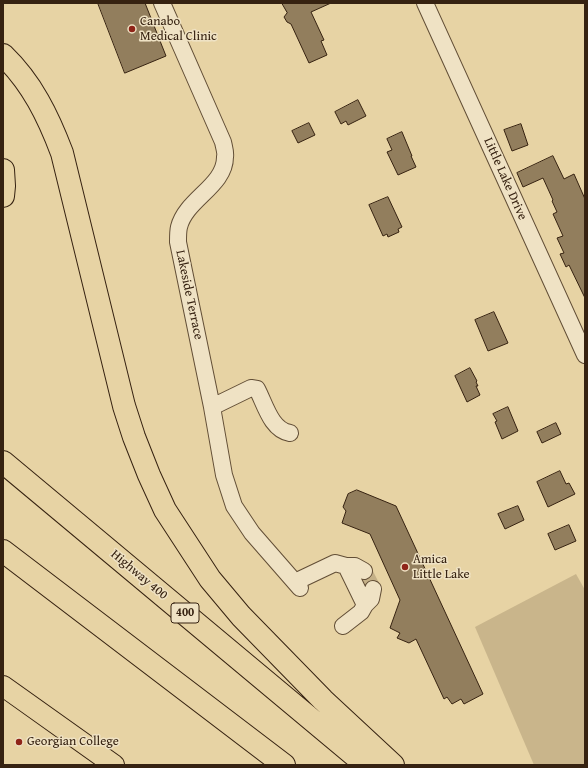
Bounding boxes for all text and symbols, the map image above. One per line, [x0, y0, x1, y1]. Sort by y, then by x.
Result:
place label: Canabo Medical Clinic [140, 14, 217, 45]
marker: Canabo Medical Clinic [127, 24, 137, 34]
street label: Little Lake Drive [480, 135, 530, 223]
street label: Lakeside Terrace [172, 249, 206, 341]
street label: Highway 400 [107, 547, 171, 603]
place label: Amica Little Lake [413, 552, 470, 583]
marker: Amica Little Lake [400, 562, 410, 572]
road number: 400 [171, 603, 199, 623]
place label: Georgian College [27, 734, 119, 750]
marker: Georgian College [14, 737, 24, 747]

